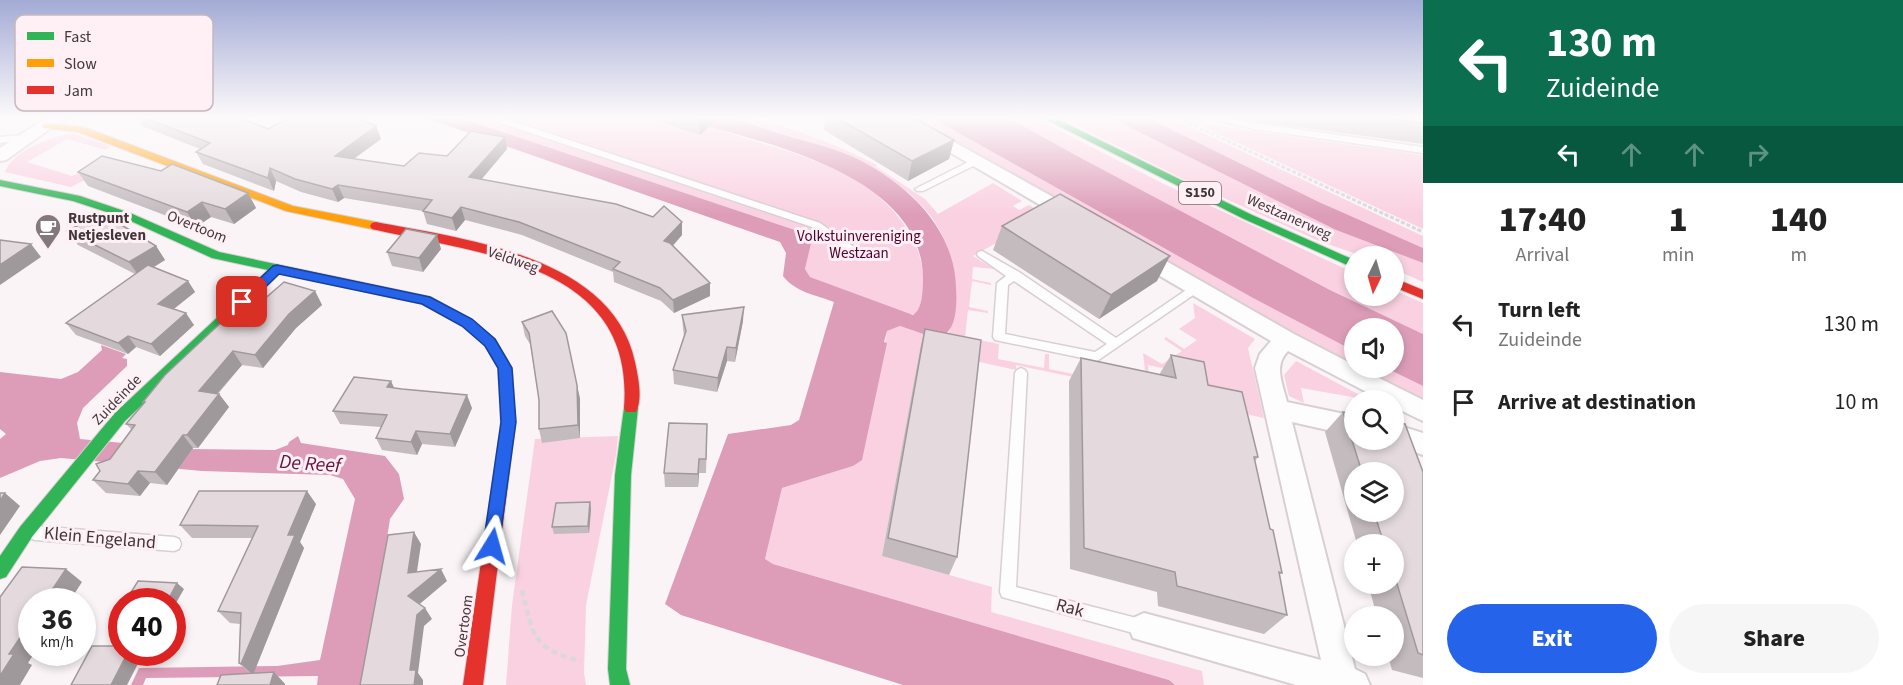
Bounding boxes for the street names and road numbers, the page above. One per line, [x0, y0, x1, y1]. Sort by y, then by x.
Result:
road number: S150 [1179, 182, 1221, 204]
street label: Westzanerweg [1243, 189, 1335, 245]
street label: Overtoom [164, 205, 230, 249]
street label: Veldweg [485, 241, 542, 279]
street label: Zuideinde [88, 370, 146, 430]
street label: Klein Engeland [43, 521, 157, 555]
street label: Rak [1053, 592, 1087, 624]
street label: Overtoom [449, 593, 479, 659]

